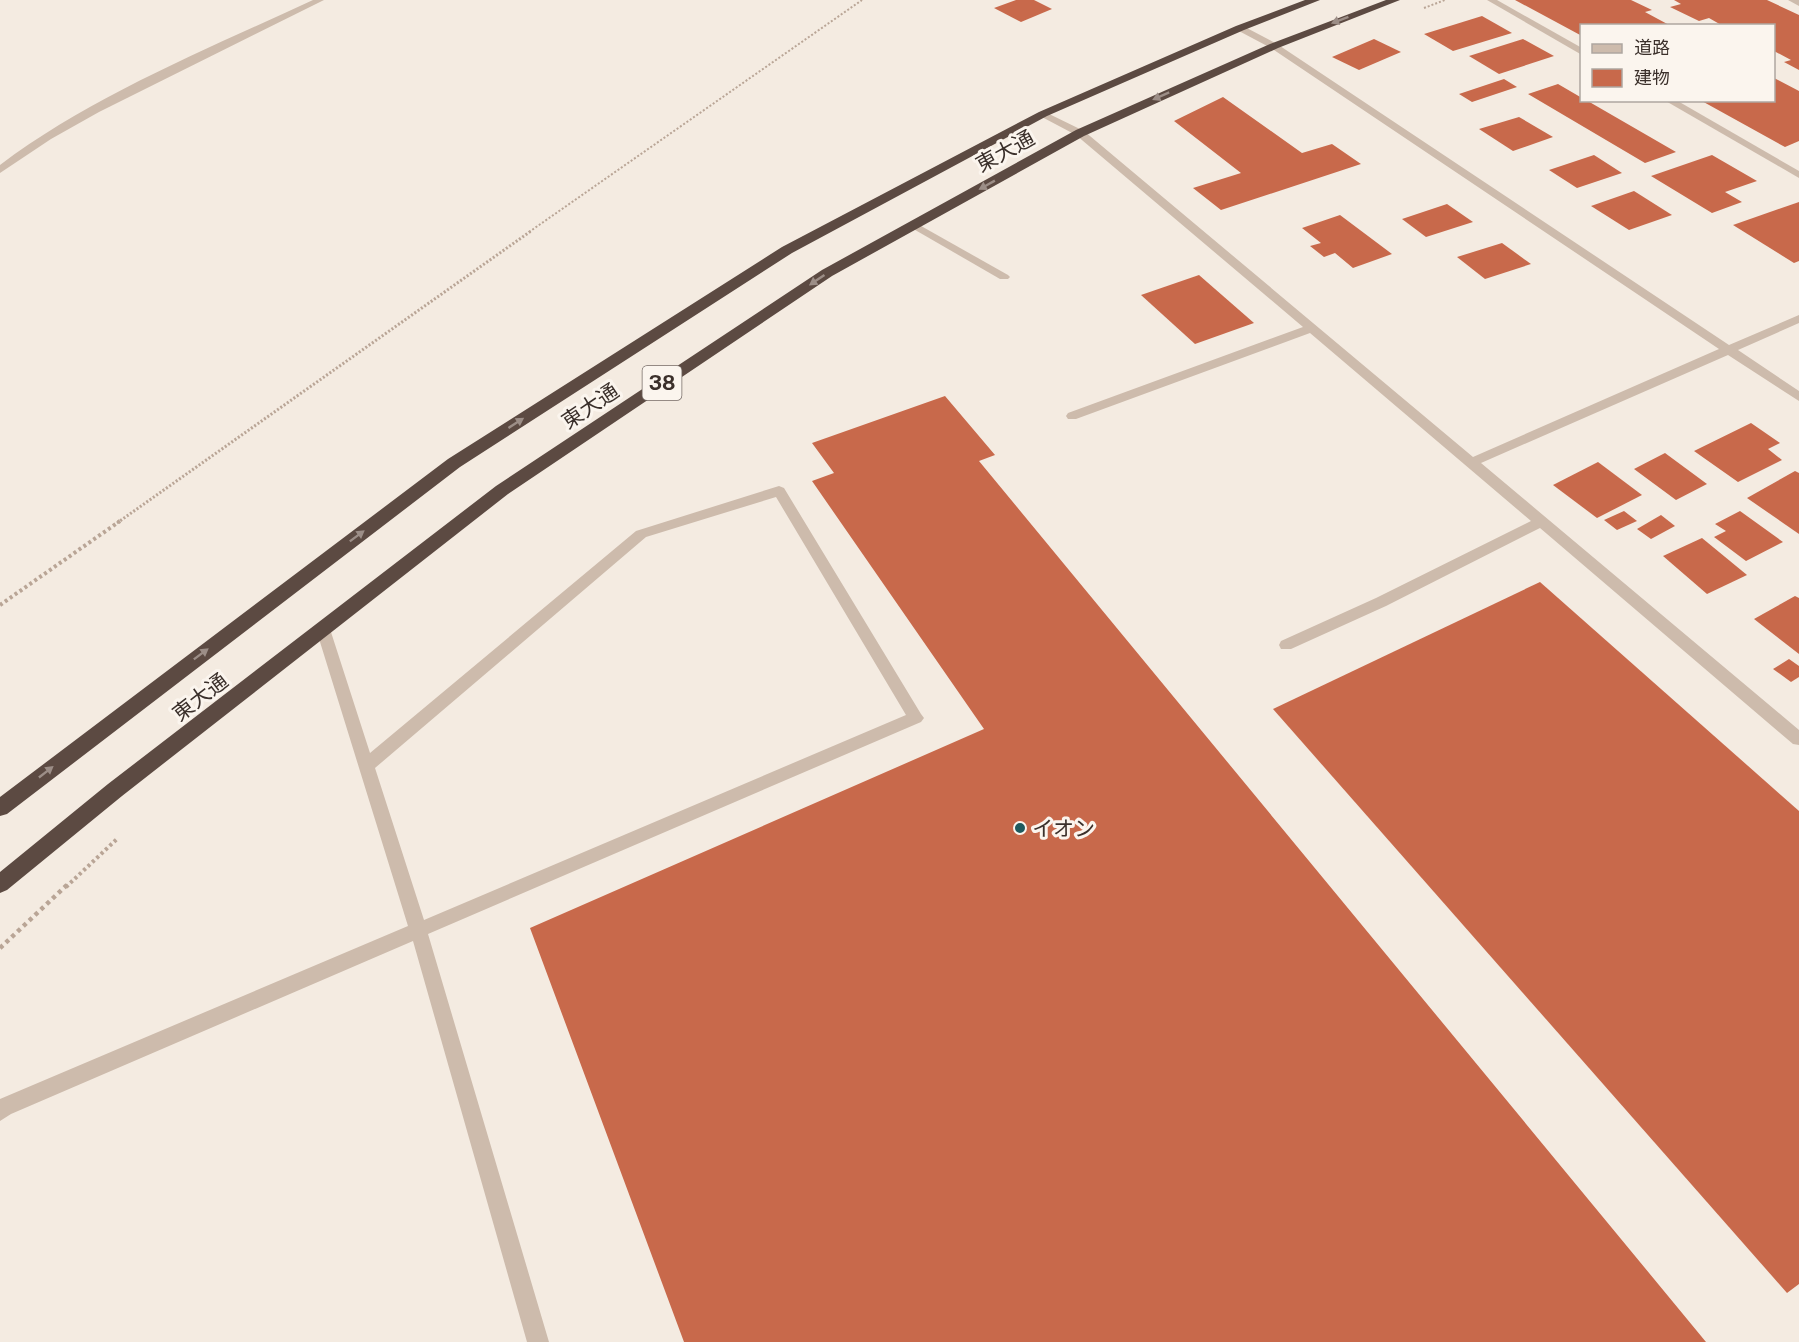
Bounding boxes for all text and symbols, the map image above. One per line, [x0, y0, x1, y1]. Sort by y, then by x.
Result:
one-way arrow [1331, 15, 1349, 25]
legend [1580, 24, 1775, 102]
text: 道路 [1634, 37, 1670, 58]
text: 建物 [1634, 67, 1670, 88]
one-way arrow [1151, 91, 1169, 101]
street label: 東大通 [971, 125, 1039, 177]
one-way arrow [979, 179, 995, 190]
one-way arrow [809, 274, 825, 285]
road number: 38 [642, 366, 682, 400]
street label: 東大通 [557, 378, 623, 434]
one-way arrow [507, 418, 524, 429]
one-way arrow [348, 530, 364, 542]
one-way arrow [194, 648, 209, 660]
street label: 東大通 [167, 668, 233, 726]
one-way arrow [38, 765, 54, 778]
place label: イオン [1032, 816, 1095, 841]
marker: イオン [1013, 821, 1027, 835]

